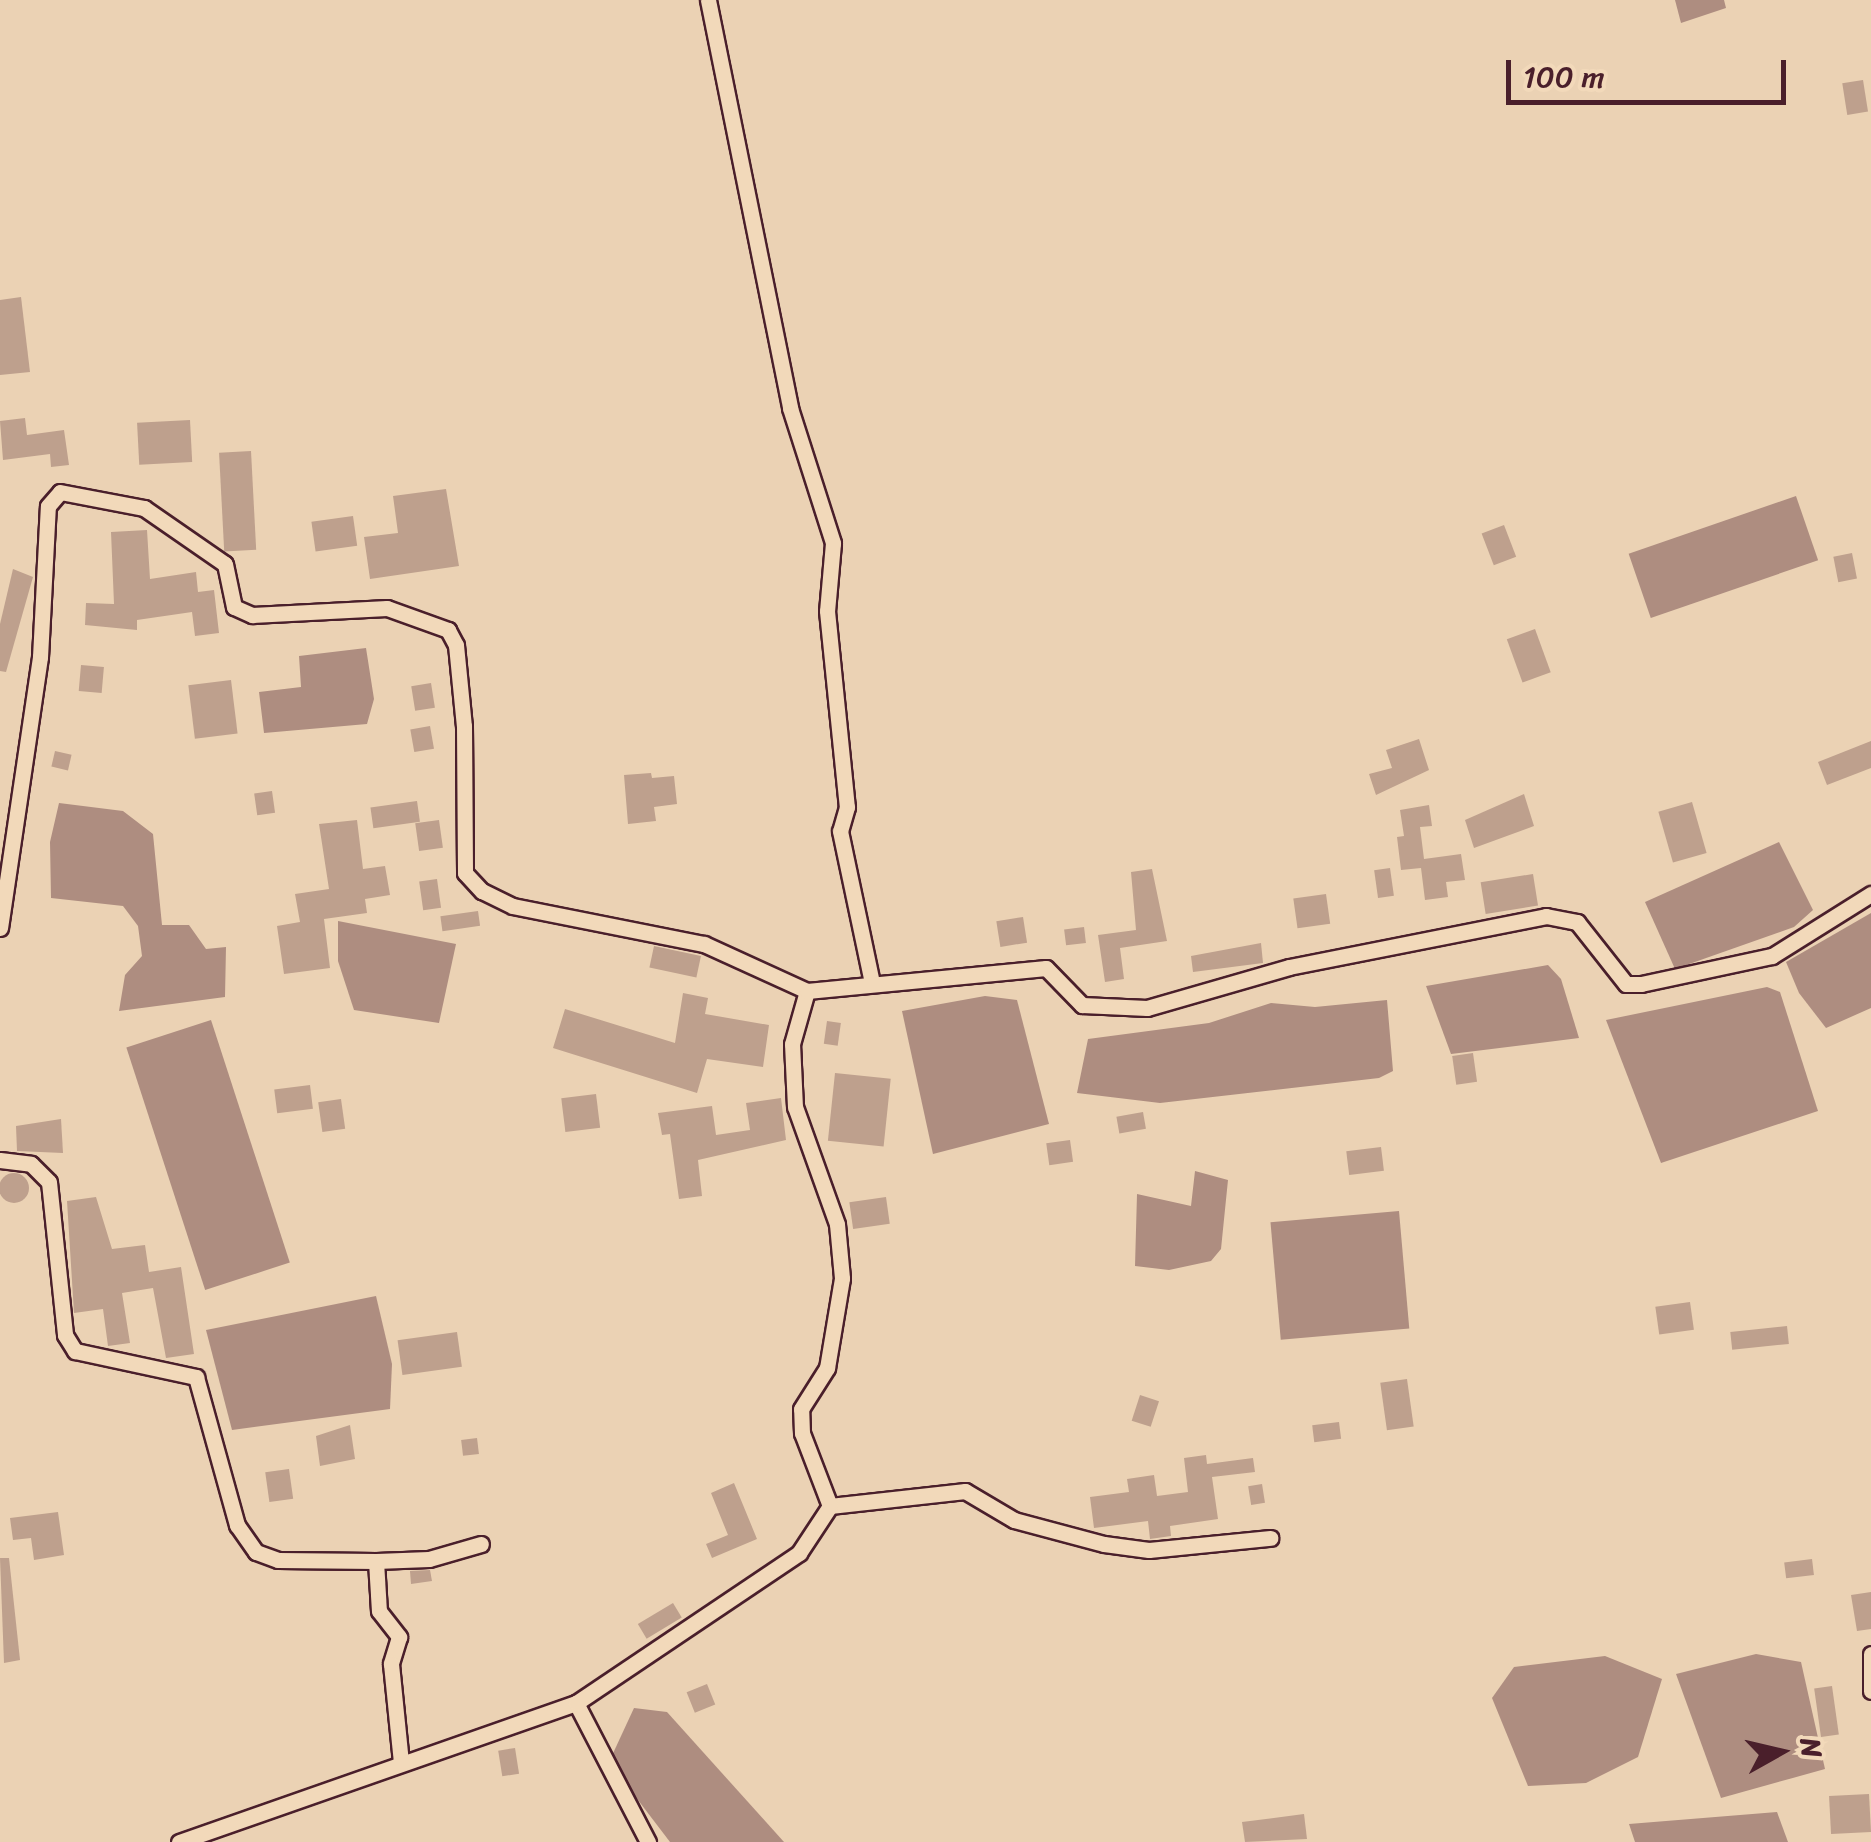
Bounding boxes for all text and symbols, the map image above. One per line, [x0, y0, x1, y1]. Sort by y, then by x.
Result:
scale bar [1511, 40, 1791, 102]
text: 100 m [1523, 50, 1605, 104]
north arrow [1731, 1702, 1831, 1802]
text: N [1786, 1735, 1837, 1761]

